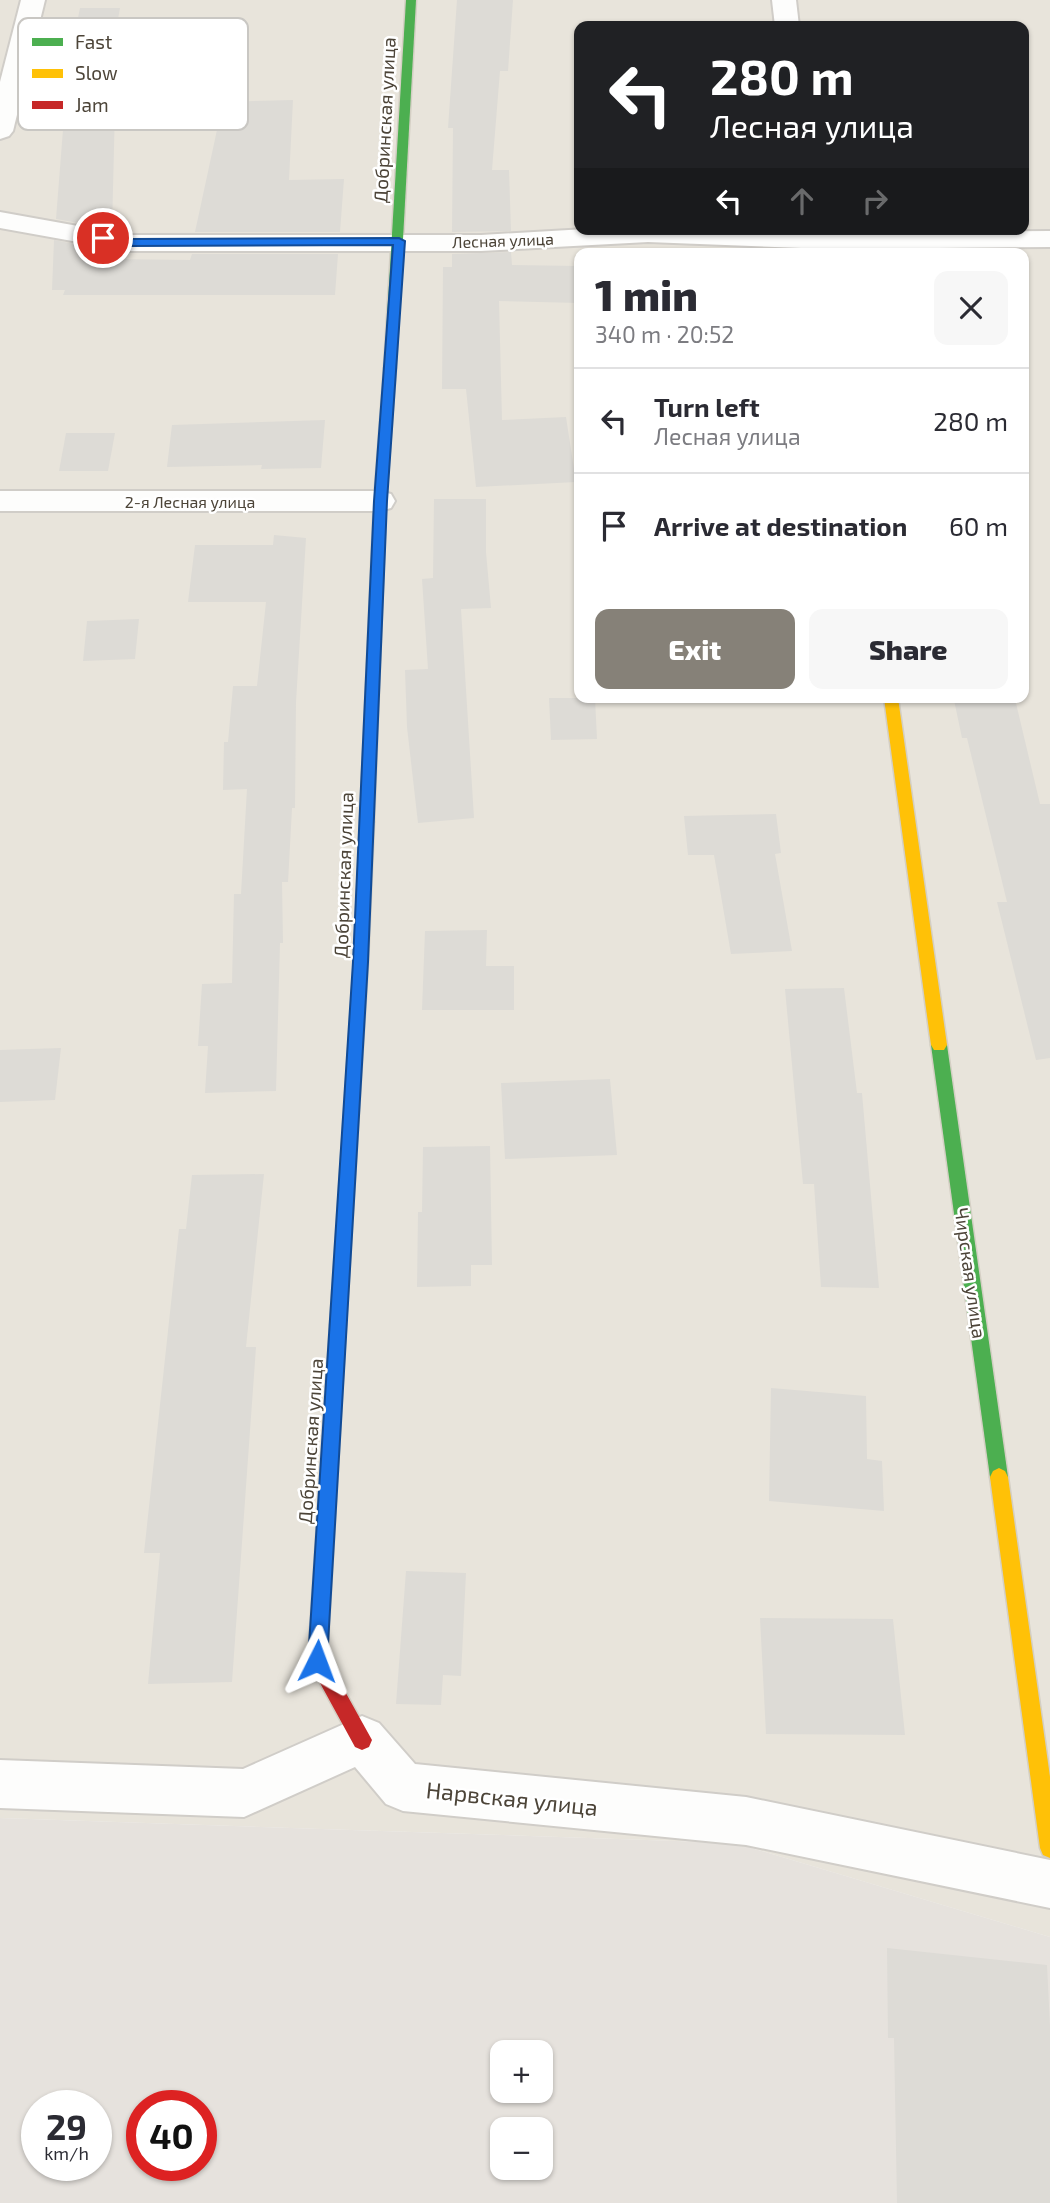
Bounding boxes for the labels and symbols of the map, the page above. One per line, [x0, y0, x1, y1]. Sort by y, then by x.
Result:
legend [18, 18, 248, 130]
text: Fast [75, 30, 112, 53]
street label: Добринская улица [368, 37, 401, 203]
text: Slow [75, 61, 118, 84]
text: Jam [75, 93, 109, 116]
pin [73, 208, 133, 268]
street label: Лесная улица [452, 229, 554, 252]
street label: 2-я Лесная улица [125, 492, 255, 512]
street label: Добринская улица [329, 792, 358, 958]
street label: Чирская улица [949, 1206, 992, 1340]
street label: Добринская улица [293, 1357, 328, 1525]
position arrow [280, 1624, 354, 1698]
street label: Нарвская улица [425, 1775, 599, 1822]
speed limit sign: 40 [126, 2090, 217, 2181]

